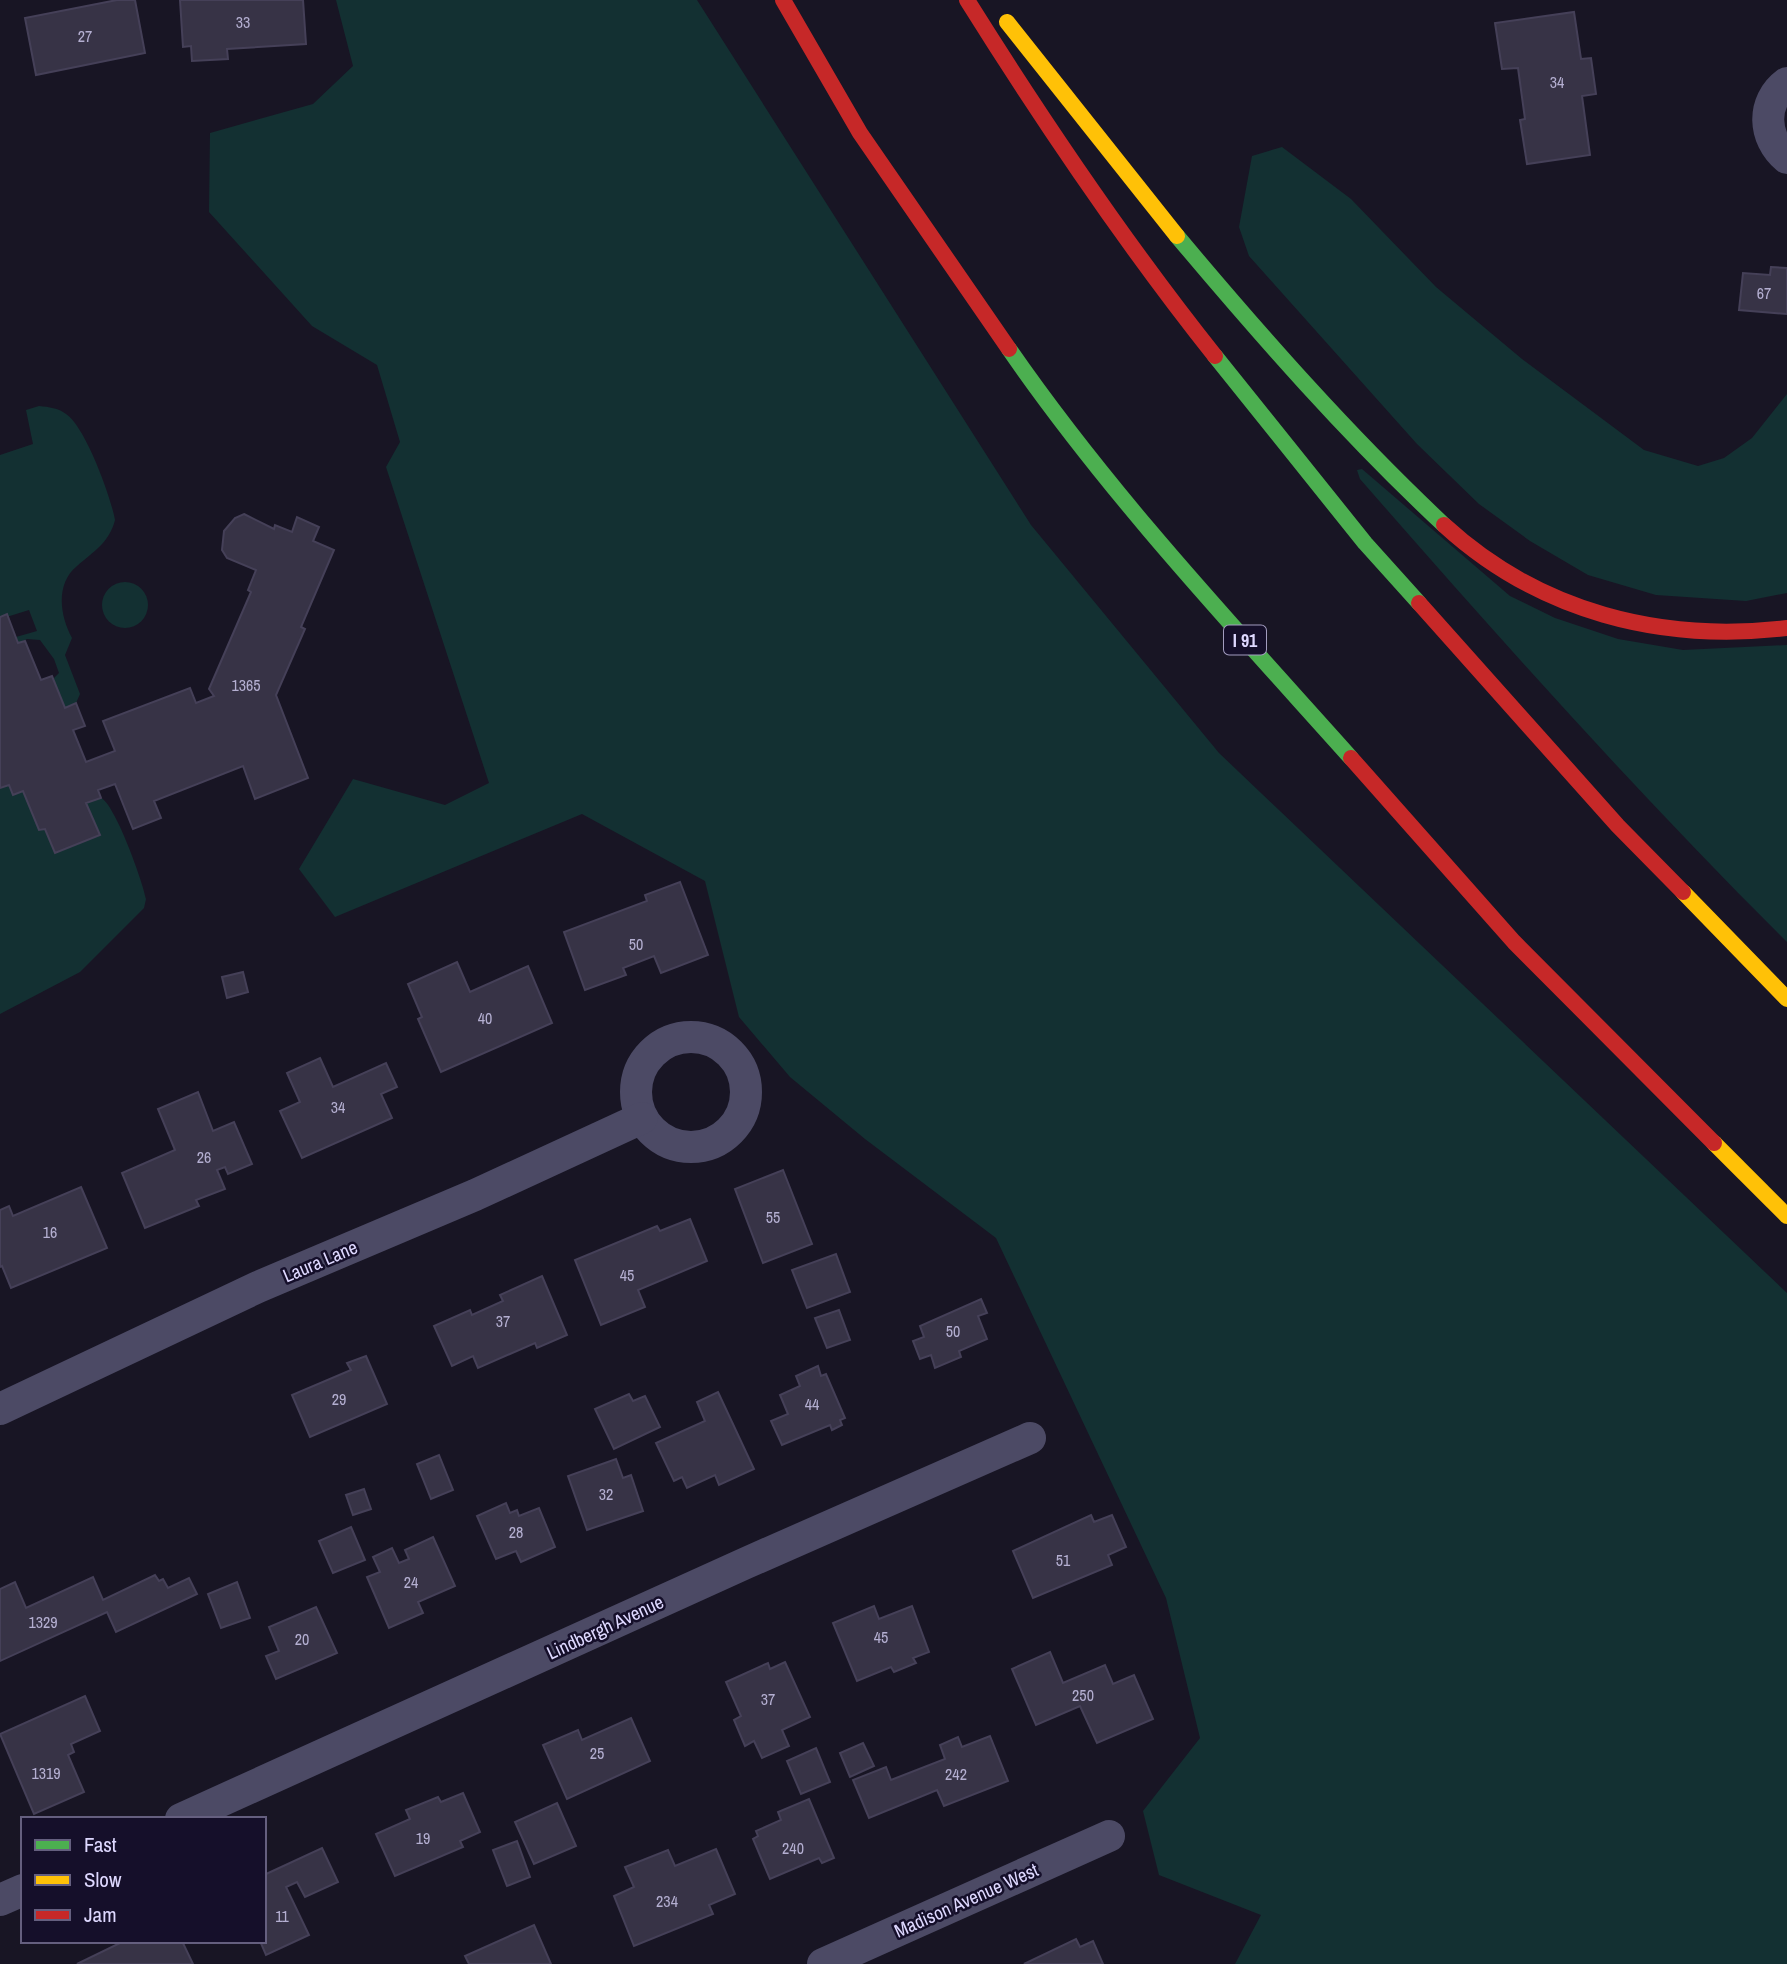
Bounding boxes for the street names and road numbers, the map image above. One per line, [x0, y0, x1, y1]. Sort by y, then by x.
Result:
road number: I 91 [1224, 626, 1266, 654]
street label: Laura Lane [279, 1234, 361, 1288]
street label: Lindbergh Avenue [542, 1589, 668, 1665]
street label: Madison Avenue West [890, 1856, 1043, 1943]

